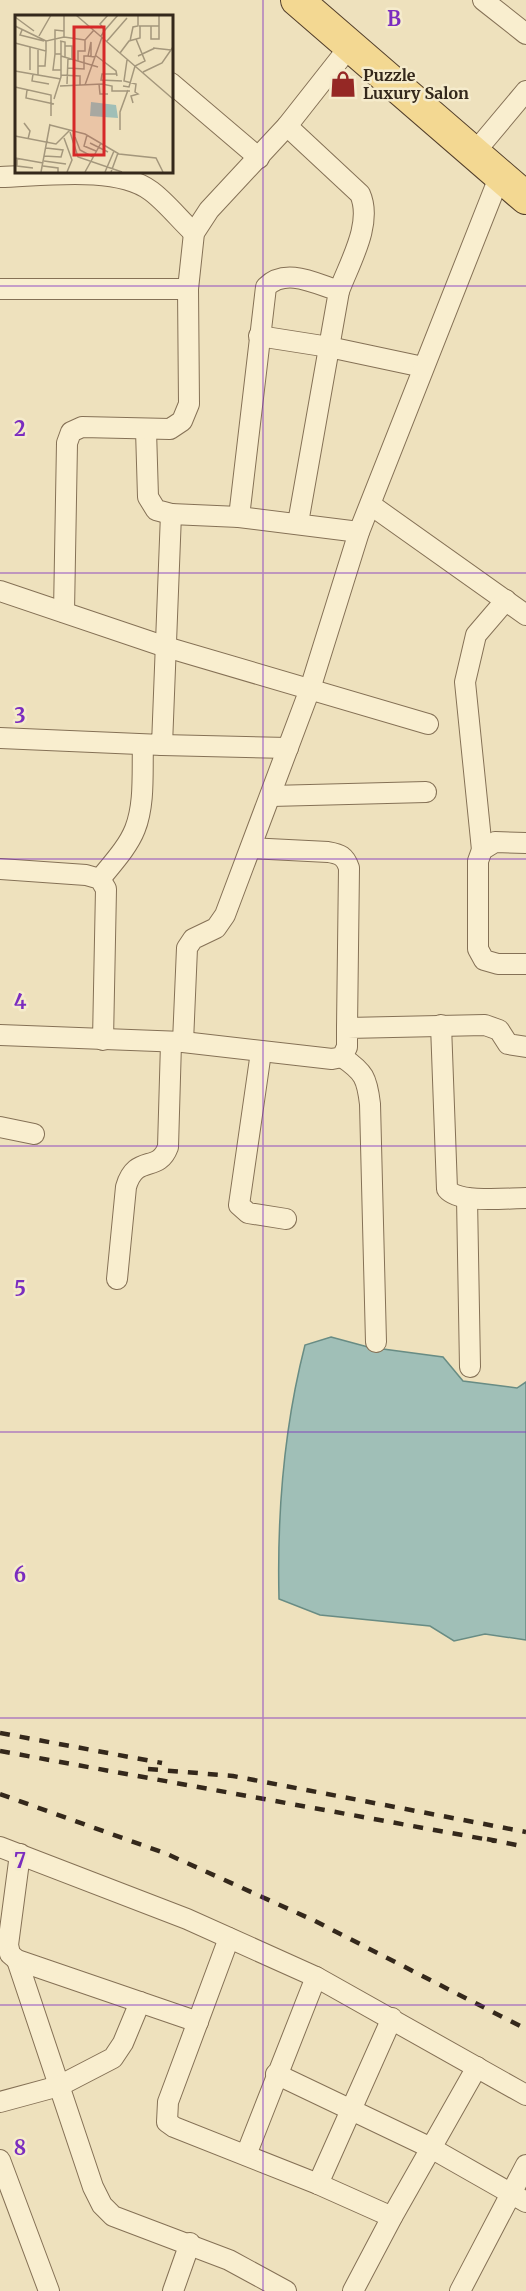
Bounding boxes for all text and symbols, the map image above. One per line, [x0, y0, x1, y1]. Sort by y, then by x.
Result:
text: B [387, 6, 401, 31]
inset map [15, 15, 172, 172]
place label: Puzzle Luxury Salon [363, 65, 469, 103]
shop icon: Puzzle Luxury Salon [328, 69, 358, 99]
text: 2 [14, 416, 26, 441]
text: 3 [14, 703, 26, 728]
text: 4 [14, 989, 27, 1014]
text: 5 [14, 1276, 26, 1301]
text: 6 [14, 1562, 26, 1587]
text: 7 [14, 1848, 26, 1873]
text: 8 [14, 2135, 26, 2160]

